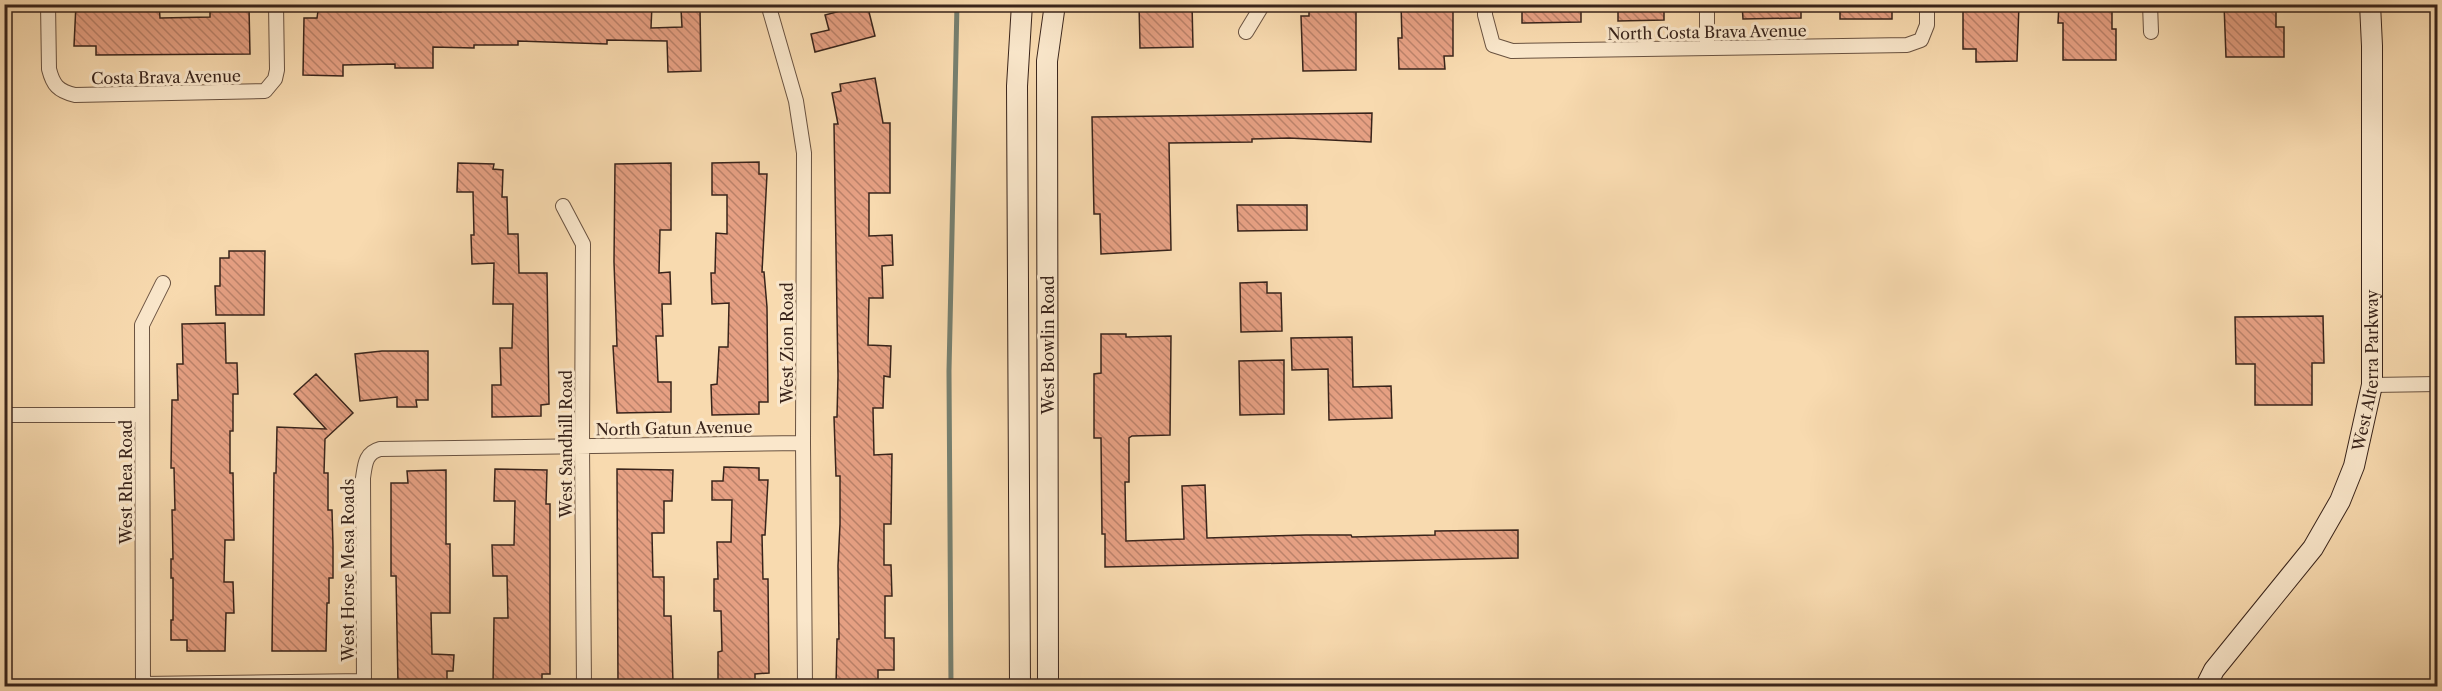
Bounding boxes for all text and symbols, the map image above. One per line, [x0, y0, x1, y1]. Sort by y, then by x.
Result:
street label: North Costa Brava Avenue [1607, 20, 1807, 44]
street label: Costa Brava Avenue [91, 66, 241, 88]
street label: West Bowlin Road [1038, 275, 1058, 416]
street label: West Zion Road [777, 282, 797, 405]
street label: West Alterra Parkway [2347, 288, 2382, 454]
street label: West Sandhill Road [556, 370, 576, 519]
street label: North Gatun Avenue [596, 417, 753, 439]
street label: West Rhea Road [116, 419, 136, 545]
street label: West Horse Mesa Roads [338, 479, 358, 662]

